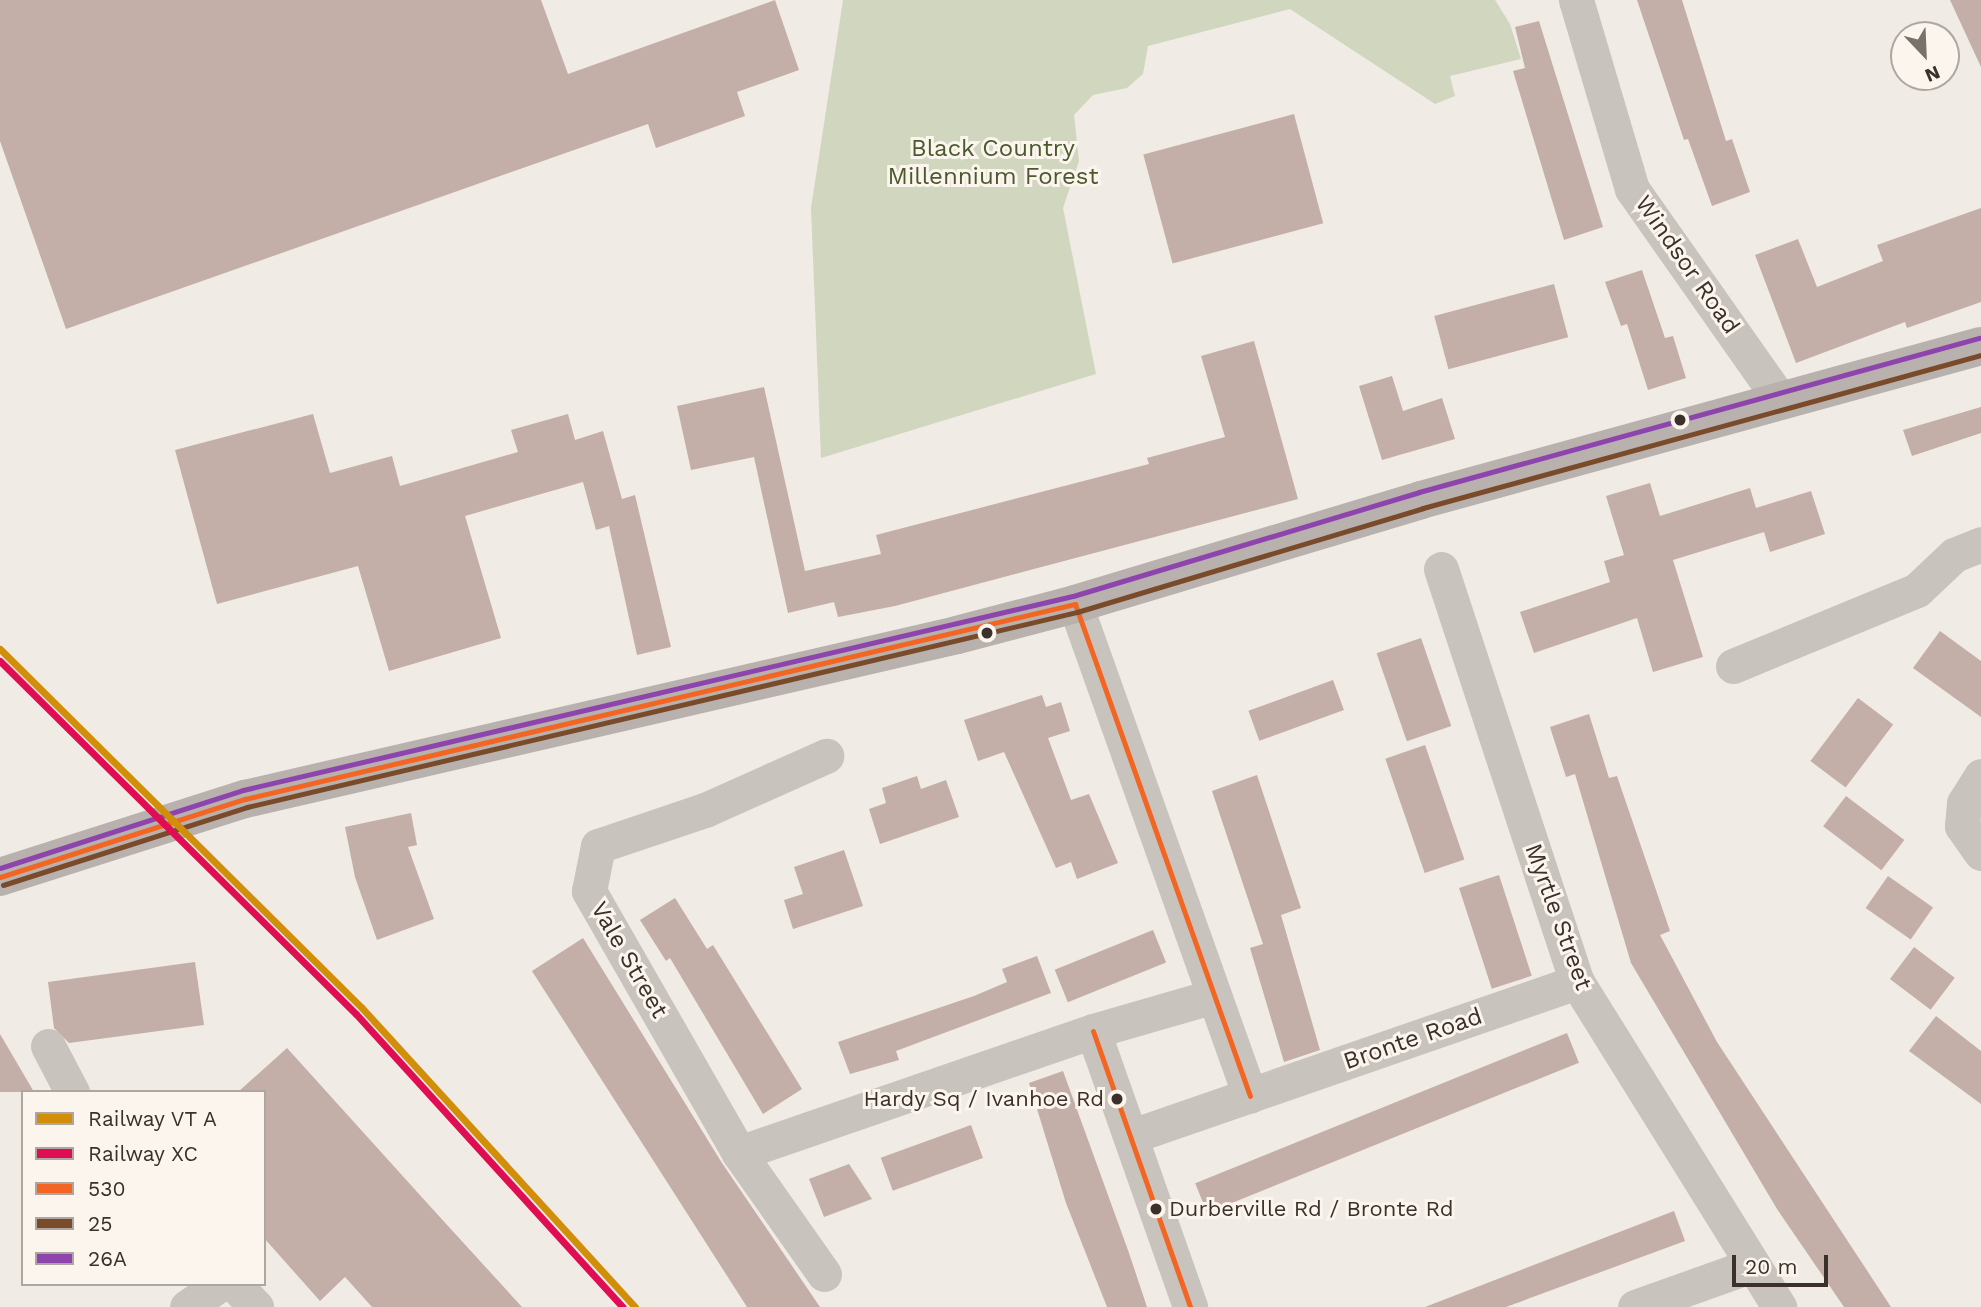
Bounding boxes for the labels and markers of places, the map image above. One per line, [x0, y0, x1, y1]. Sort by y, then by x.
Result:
unlabelled marker [1673, 413, 1687, 427]
unlabelled marker [980, 626, 994, 640]
place label: Hardy Sq / Ivanhoe Rd [863, 1086, 1104, 1112]
marker: Hardy Sq / Ivanhoe Rd [1110, 1092, 1124, 1106]
place label: Durberville Rd / Bronte Rd [1169, 1196, 1454, 1222]
marker: Durberville Rd / Bronte Rd [1149, 1202, 1163, 1216]

